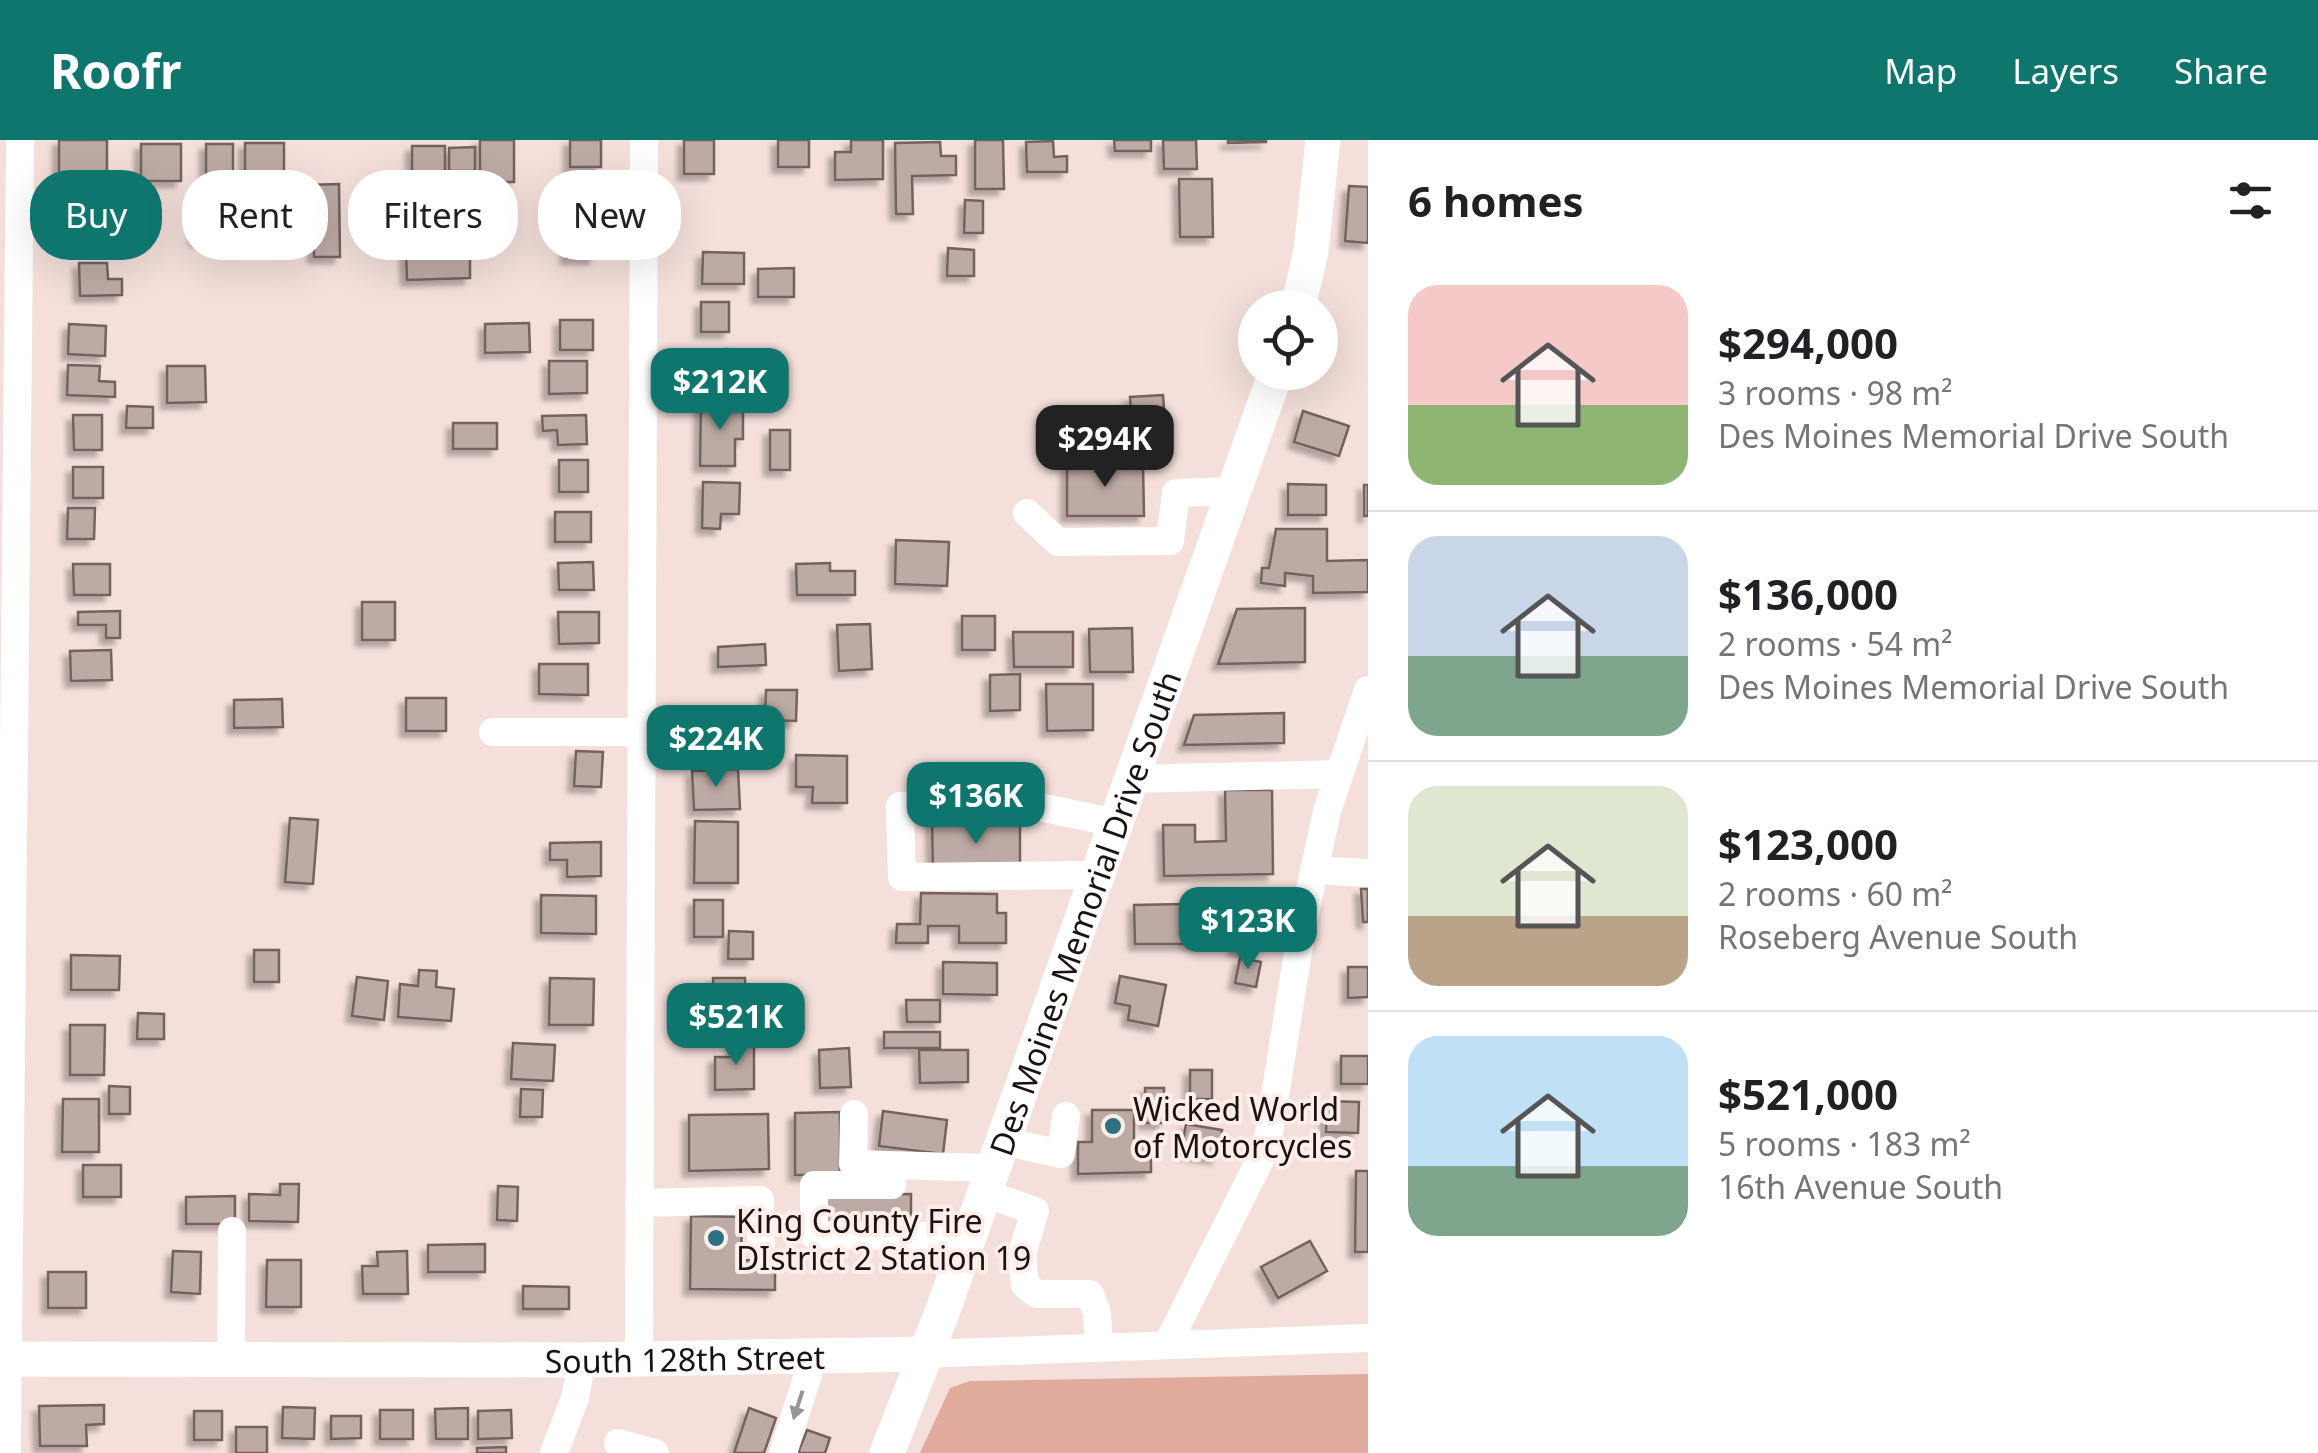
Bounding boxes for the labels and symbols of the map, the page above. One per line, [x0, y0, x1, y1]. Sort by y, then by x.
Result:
pin: $212K [650, 348, 790, 433]
pin: $294K [1035, 405, 1175, 490]
street label: Des Moines Memorial Drive South [978, 665, 1190, 1161]
pin: $224K [646, 705, 786, 790]
pin: $136K [906, 762, 1046, 847]
pin: $123K [1178, 887, 1318, 972]
pin: $521K [666, 983, 806, 1068]
place label: Wicked World of Motorcycles [1133, 1087, 1352, 1167]
marker: Wicked World of Motorcycles [1102, 1115, 1124, 1137]
place label: King County Fire DIstrict 2 Station 19 [736, 1199, 1031, 1279]
marker: King County Fire DIstrict 2 Station 19 [705, 1227, 727, 1249]
street label: South 128th Street [545, 1334, 826, 1382]
one-way arrow [790, 1390, 805, 1420]

